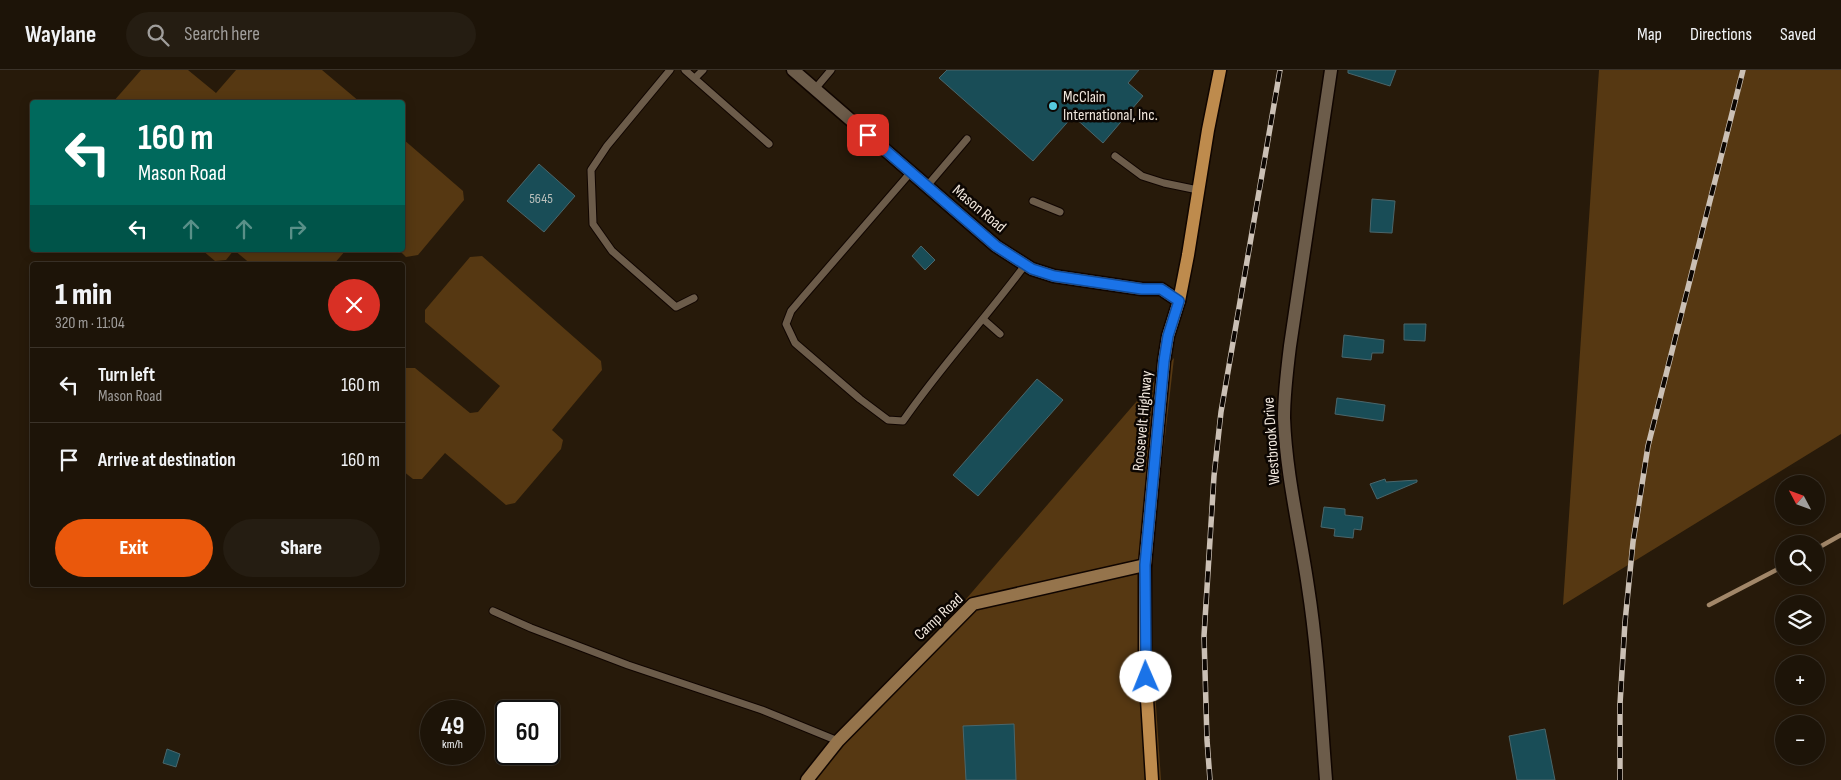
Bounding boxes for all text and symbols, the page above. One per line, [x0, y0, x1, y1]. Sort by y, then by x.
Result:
search box [126, 12, 476, 57]
text: Waylane [25, 20, 96, 49]
icon: search [144, 21, 172, 49]
text: Search here [184, 23, 260, 46]
text: Map [1637, 24, 1662, 45]
text: Directions [1690, 24, 1752, 45]
text: Saved [1780, 24, 1816, 45]
place label: McClain International, Inc. [1063, 88, 1158, 125]
marker: McClain International, Inc. [1047, 100, 1059, 112]
pin [847, 114, 889, 156]
text: 160 m [138, 117, 214, 160]
icon: left [55, 120, 120, 185]
icon: arrive [854, 121, 882, 149]
text: Mason Road [138, 160, 226, 187]
street label: Mason Road [948, 181, 1010, 237]
house number: 5645 [529, 190, 553, 207]
icon: left [124, 215, 152, 243]
icon: ahead [177, 215, 205, 243]
icon: ahead [230, 215, 258, 243]
icon: right [283, 215, 311, 243]
text: 1 min [55, 277, 112, 313]
button: close [328, 279, 380, 331]
text: 320 m · 11:04 [55, 314, 125, 333]
text: Turn left [98, 364, 155, 387]
street label: Roosevelt Highway [1129, 370, 1157, 472]
icon: left [55, 371, 83, 399]
text: 160 m [341, 374, 380, 397]
text: Mason Road [98, 387, 162, 406]
street label: Westbrook Drive [1259, 396, 1285, 486]
icon: arrive [55, 446, 83, 474]
text: Arrive at destination [98, 449, 236, 472]
text: 160 m [341, 449, 380, 472]
north arrow [1775, 475, 1825, 525]
map controls [1775, 475, 1825, 765]
button: Exit [55, 519, 213, 577]
button: Share [223, 519, 380, 577]
button: search [1775, 535, 1825, 585]
street label: Camp Road [911, 590, 967, 644]
button: layers [1775, 595, 1825, 645]
position arrow [1119, 650, 1171, 702]
button: + [1775, 655, 1825, 705]
speed limit sign: 60 [495, 700, 560, 765]
text: 49 [441, 711, 464, 742]
button: − [1775, 715, 1825, 765]
text: km/h [442, 737, 463, 752]

